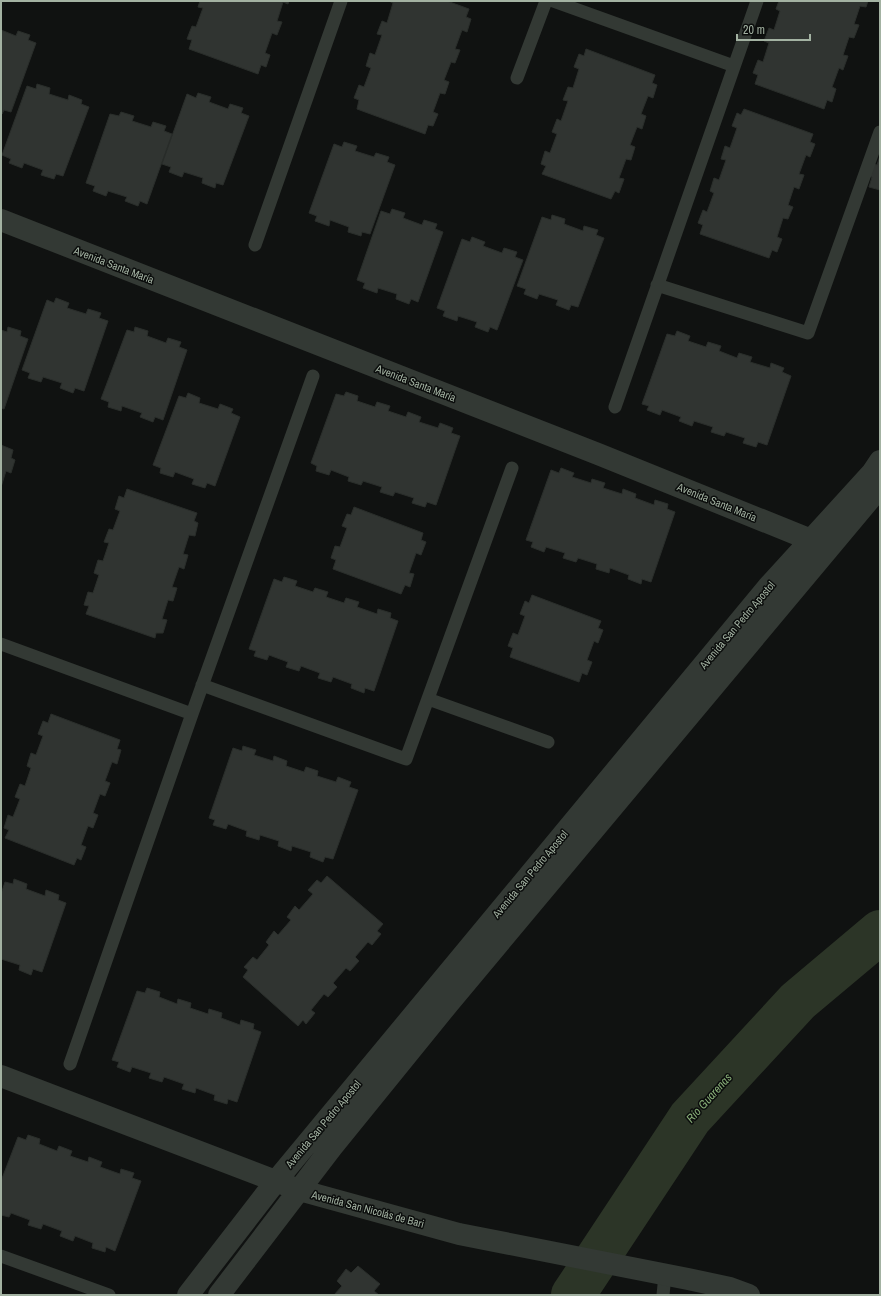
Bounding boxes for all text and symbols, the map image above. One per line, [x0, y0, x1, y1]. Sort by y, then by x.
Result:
scale bar [737, 16, 810, 42]
text: 20 m [743, 22, 765, 38]
street label: Avenida Santa María [71, 243, 156, 287]
street label: Avenida Santa María [373, 361, 458, 405]
street label: Avenida Santa María [674, 479, 759, 524]
street label: Avenida San Pedro Apostol [696, 578, 778, 672]
street label: Avenida San Pedro Apostol [489, 827, 571, 921]
water label: Río Guarenas [683, 1070, 735, 1126]
street label: Avenida San Pedro Apostol [282, 1077, 364, 1171]
street label: Avenida San Nicolás de Bari [309, 1187, 426, 1231]

